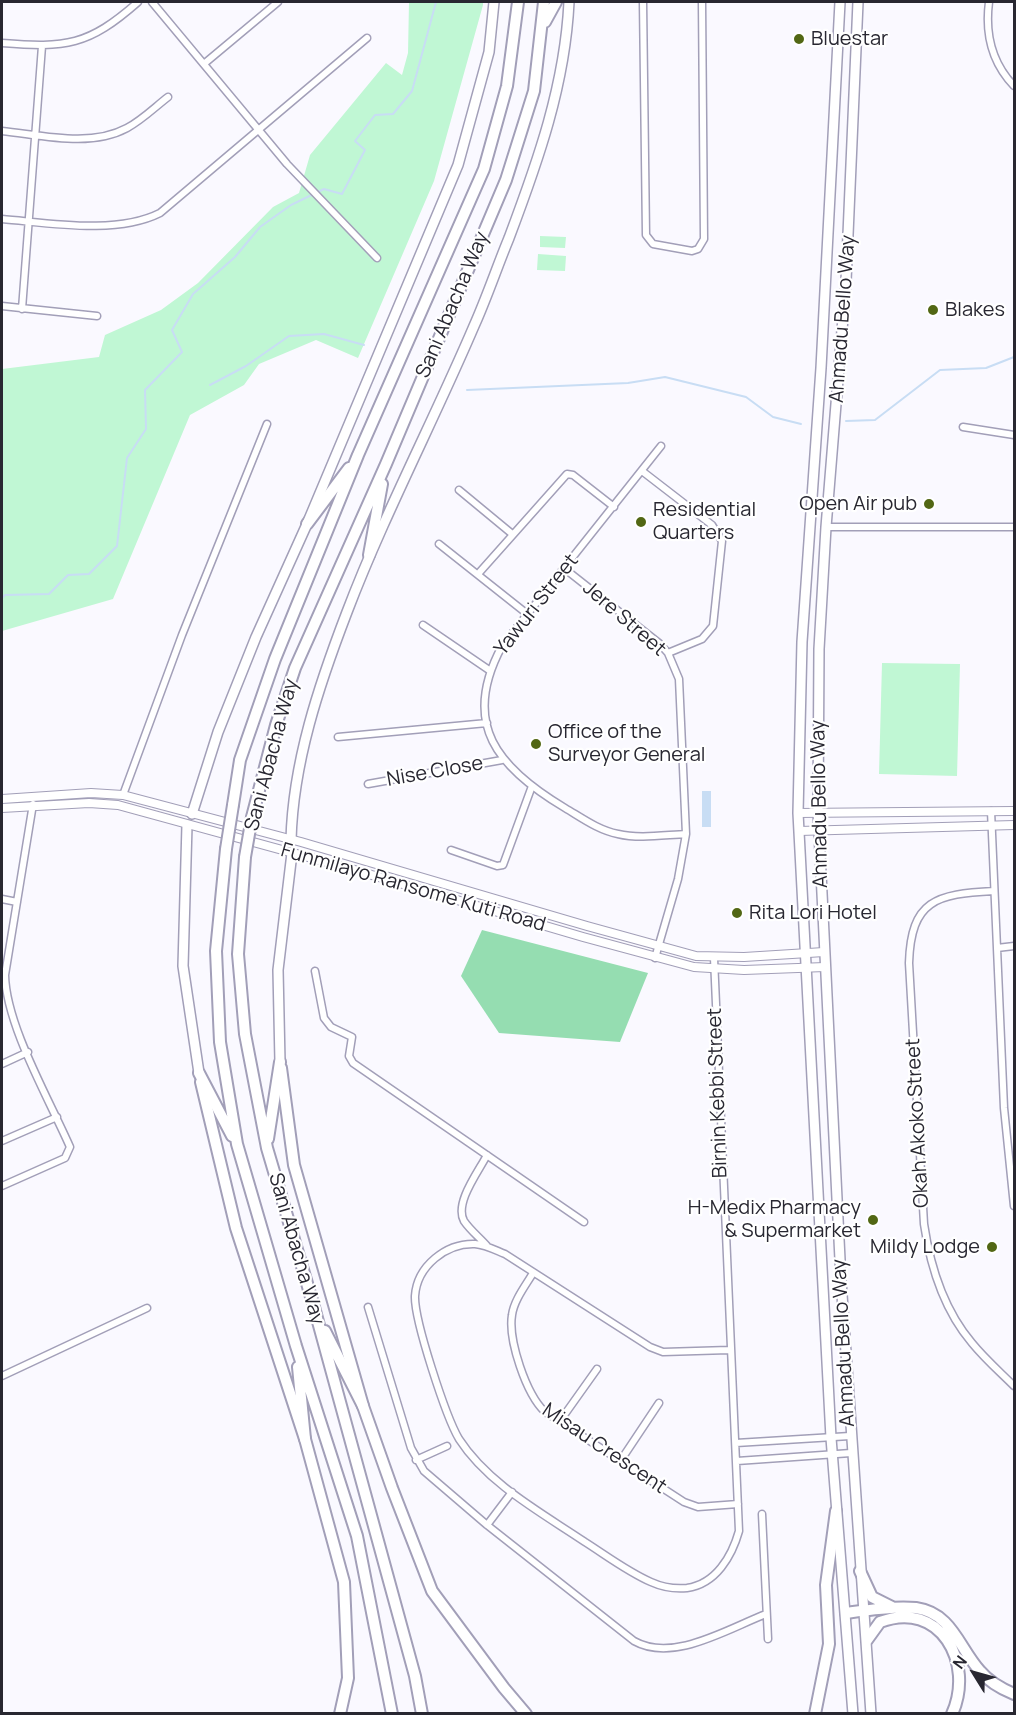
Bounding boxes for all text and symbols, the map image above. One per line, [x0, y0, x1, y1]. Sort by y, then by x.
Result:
place label: Bluestar [811, 27, 888, 51]
marker: Bluestar [792, 32, 806, 46]
street label: Sani Abacha Way [411, 228, 495, 382]
street label: Ahmadu Bello Way [825, 234, 861, 404]
place label: Blakes [945, 298, 1005, 322]
marker: Blakes [926, 303, 940, 317]
place label: Open Air pub [799, 492, 917, 516]
marker: Open Air pub [922, 497, 936, 511]
place label: Residential Quarters [653, 498, 756, 545]
marker: Residential Quarters [634, 515, 648, 529]
street label: Yawuri Street [490, 550, 584, 660]
street label: Jere Street [577, 576, 671, 662]
street label: Sani Abacha Way [240, 676, 304, 834]
place label: Office of the Surveyor General [548, 720, 705, 767]
street label: Ahmadu Bello Way [807, 720, 833, 888]
marker: Office of the Surveyor General [529, 737, 543, 751]
street label: Nise Close [385, 752, 485, 792]
street label: Funmilayo Ransome Kuti Road [278, 839, 548, 937]
place label: Rita Lori Hotel [749, 901, 877, 925]
marker: Rita Lori Hotel [730, 906, 744, 920]
street label: Birnin Kebbi Street [703, 1007, 733, 1179]
street label: Okah Akoko Street [902, 1038, 934, 1208]
street label: Sani Abacha Way [263, 1170, 329, 1328]
place label: H-Medix Pharmacy & Supermarket [688, 1196, 861, 1243]
marker: H-Medix Pharmacy & Supermarket [866, 1213, 880, 1227]
place label: Mildy Lodge [870, 1235, 980, 1259]
marker: Mildy Lodge [985, 1240, 999, 1254]
street label: Ahmadu Bello Way [828, 1258, 860, 1428]
street label: Misau Crescent [537, 1399, 671, 1499]
north arrow [944, 1643, 1004, 1703]
text: N [947, 1651, 972, 1673]

